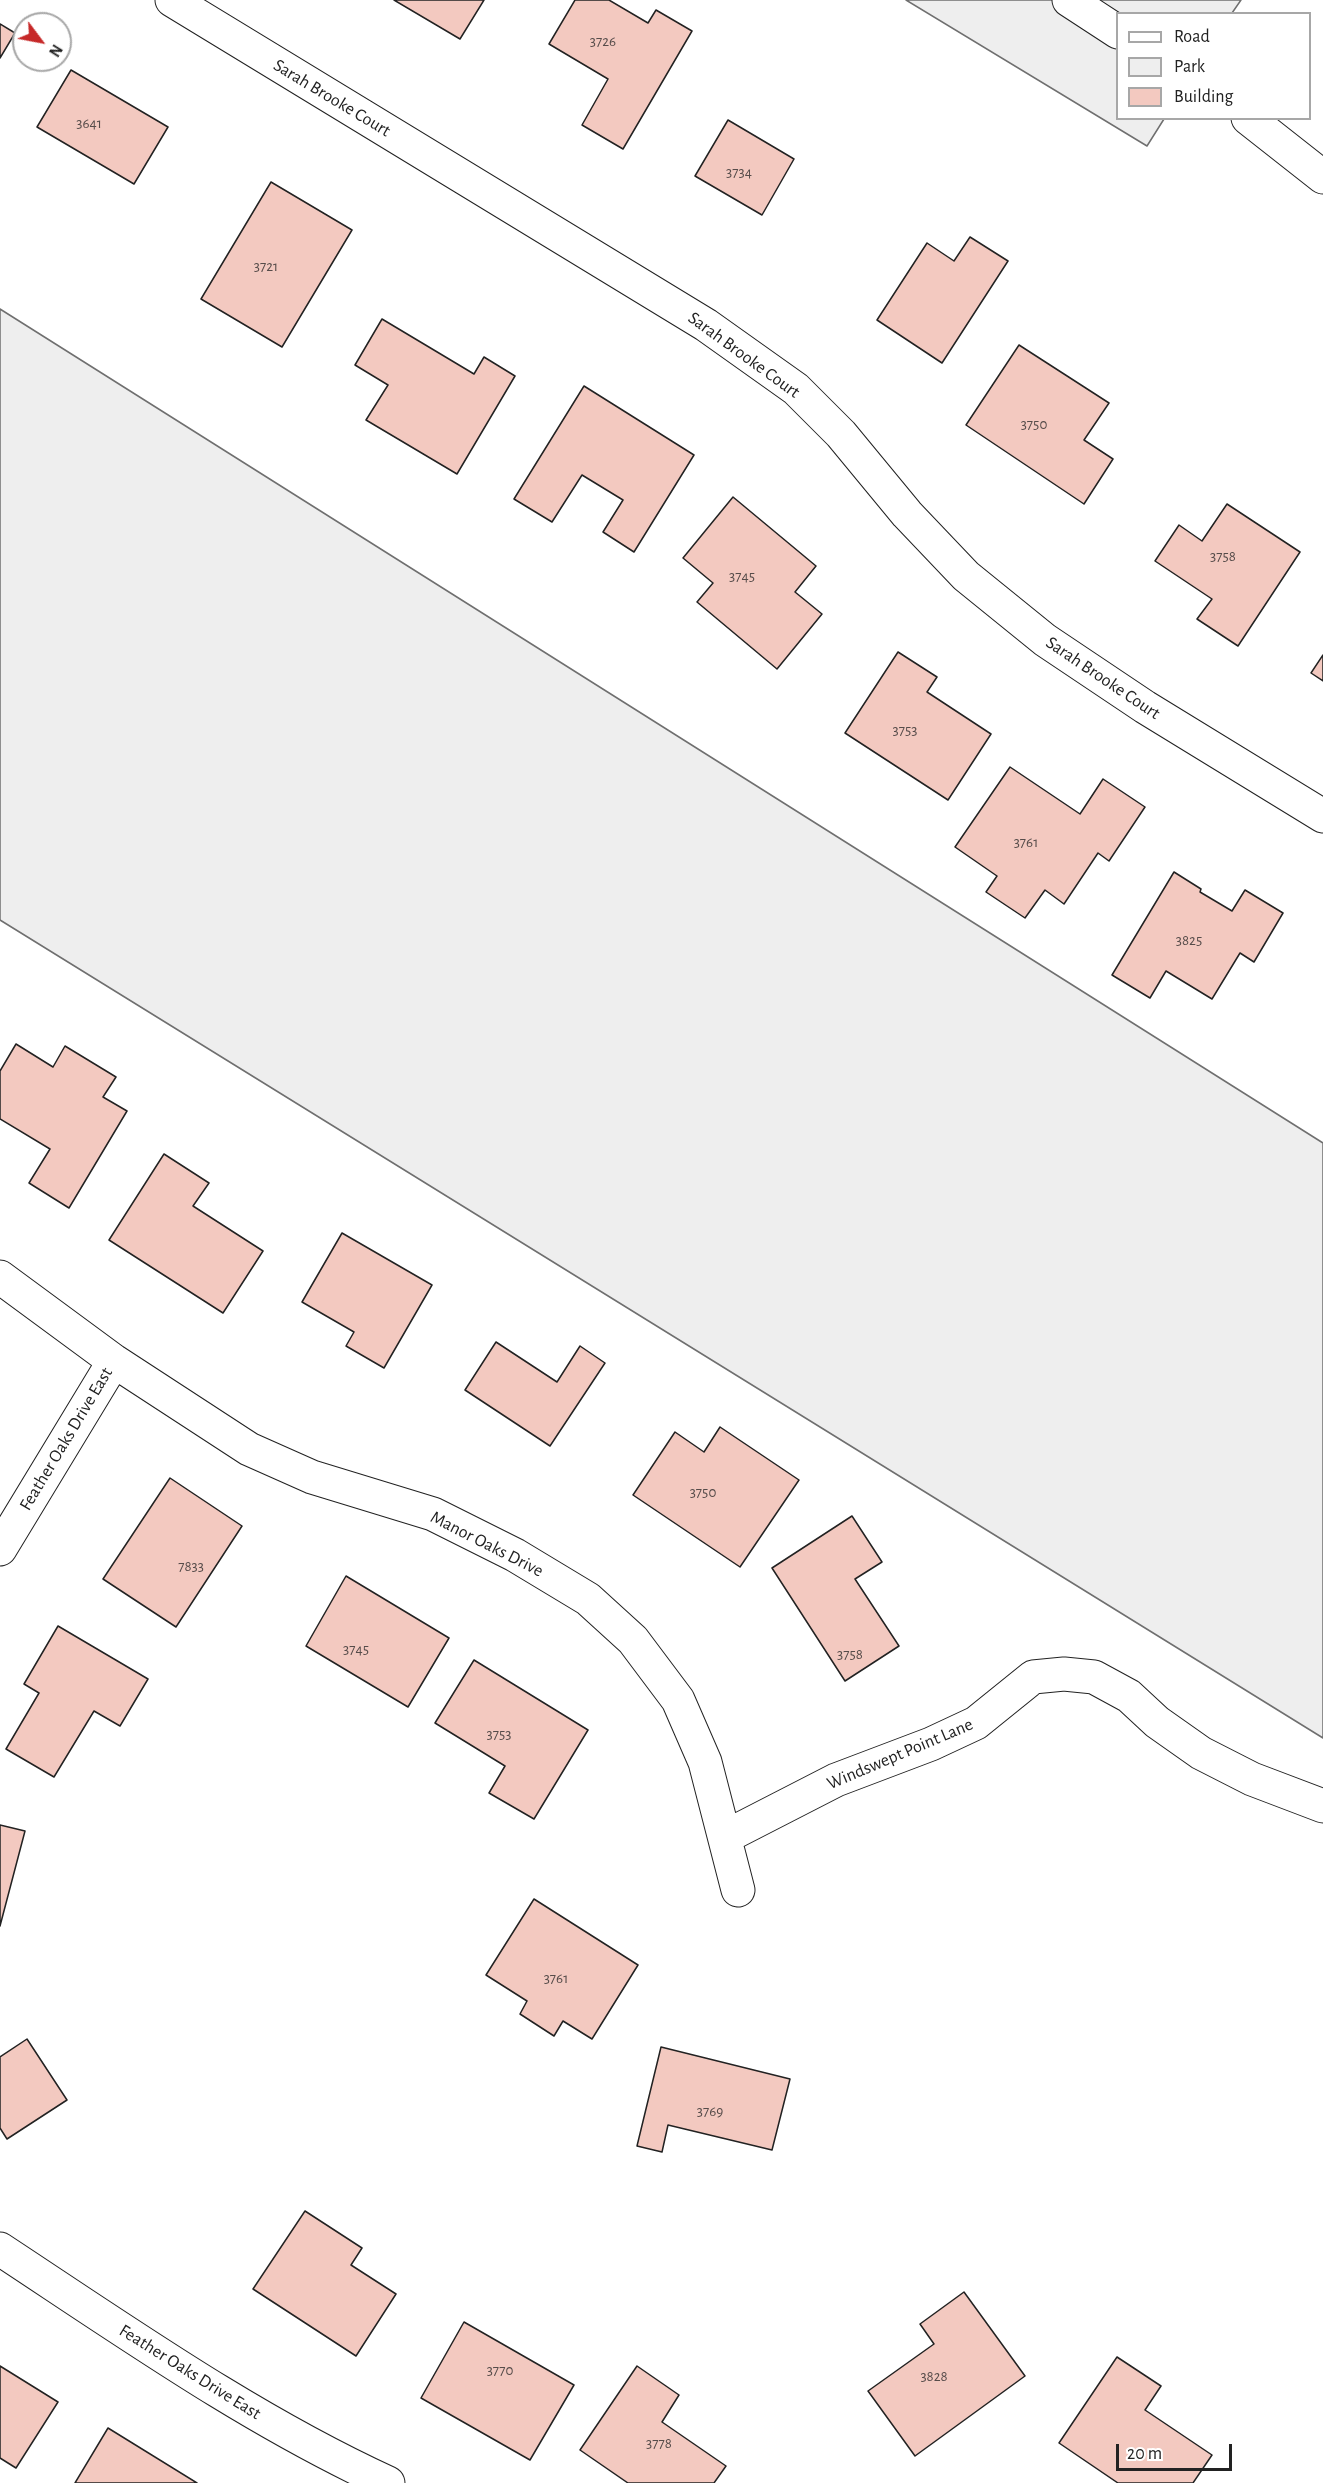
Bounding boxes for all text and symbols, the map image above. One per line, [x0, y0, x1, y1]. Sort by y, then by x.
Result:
north arrow [12, 12, 72, 72]
legend [1116, 12, 1311, 120]
text: Road [1174, 28, 1210, 46]
house number: 3726 [590, 32, 616, 50]
text: N [46, 42, 65, 59]
street label: Sarah Brooke Court [269, 54, 395, 142]
text: Park [1174, 58, 1205, 76]
text: Building [1174, 88, 1233, 106]
house number: 3641 [76, 114, 102, 132]
house number: 3734 [726, 163, 752, 181]
house number: 3721 [254, 257, 278, 275]
street label: Sarah Brooke Court [684, 307, 804, 403]
house number: 3750 [1021, 415, 1047, 433]
house number: 3758 [1210, 547, 1236, 565]
house number: 3745 [729, 567, 755, 585]
street label: Sarah Brooke Court [1042, 632, 1164, 724]
house number: 3753 [893, 721, 917, 739]
house number: 3761 [1014, 833, 1038, 851]
house number: 3825 [1176, 931, 1202, 949]
street label: Feather Oaks Drive East [15, 1364, 117, 1514]
house number: 3750 [690, 1483, 716, 1501]
street label: Manor Oaks Drive [427, 1506, 547, 1582]
house number: 7833 [178, 1557, 204, 1575]
house number: 3745 [343, 1640, 369, 1658]
house number: 3758 [837, 1645, 863, 1663]
street label: Windswept Point Lane [824, 1713, 976, 1795]
house number: 3753 [487, 1725, 511, 1743]
house number: 3761 [544, 1969, 568, 1987]
house number: 3769 [697, 2102, 723, 2120]
street label: Feather Oaks Drive East [115, 2320, 265, 2424]
house number: 3770 [487, 2361, 513, 2379]
house number: 3828 [920, 2367, 948, 2385]
scale bar [1119, 2432, 1234, 2470]
house number: 3778 [646, 2434, 672, 2452]
text: 20 m [1127, 2445, 1162, 2463]

